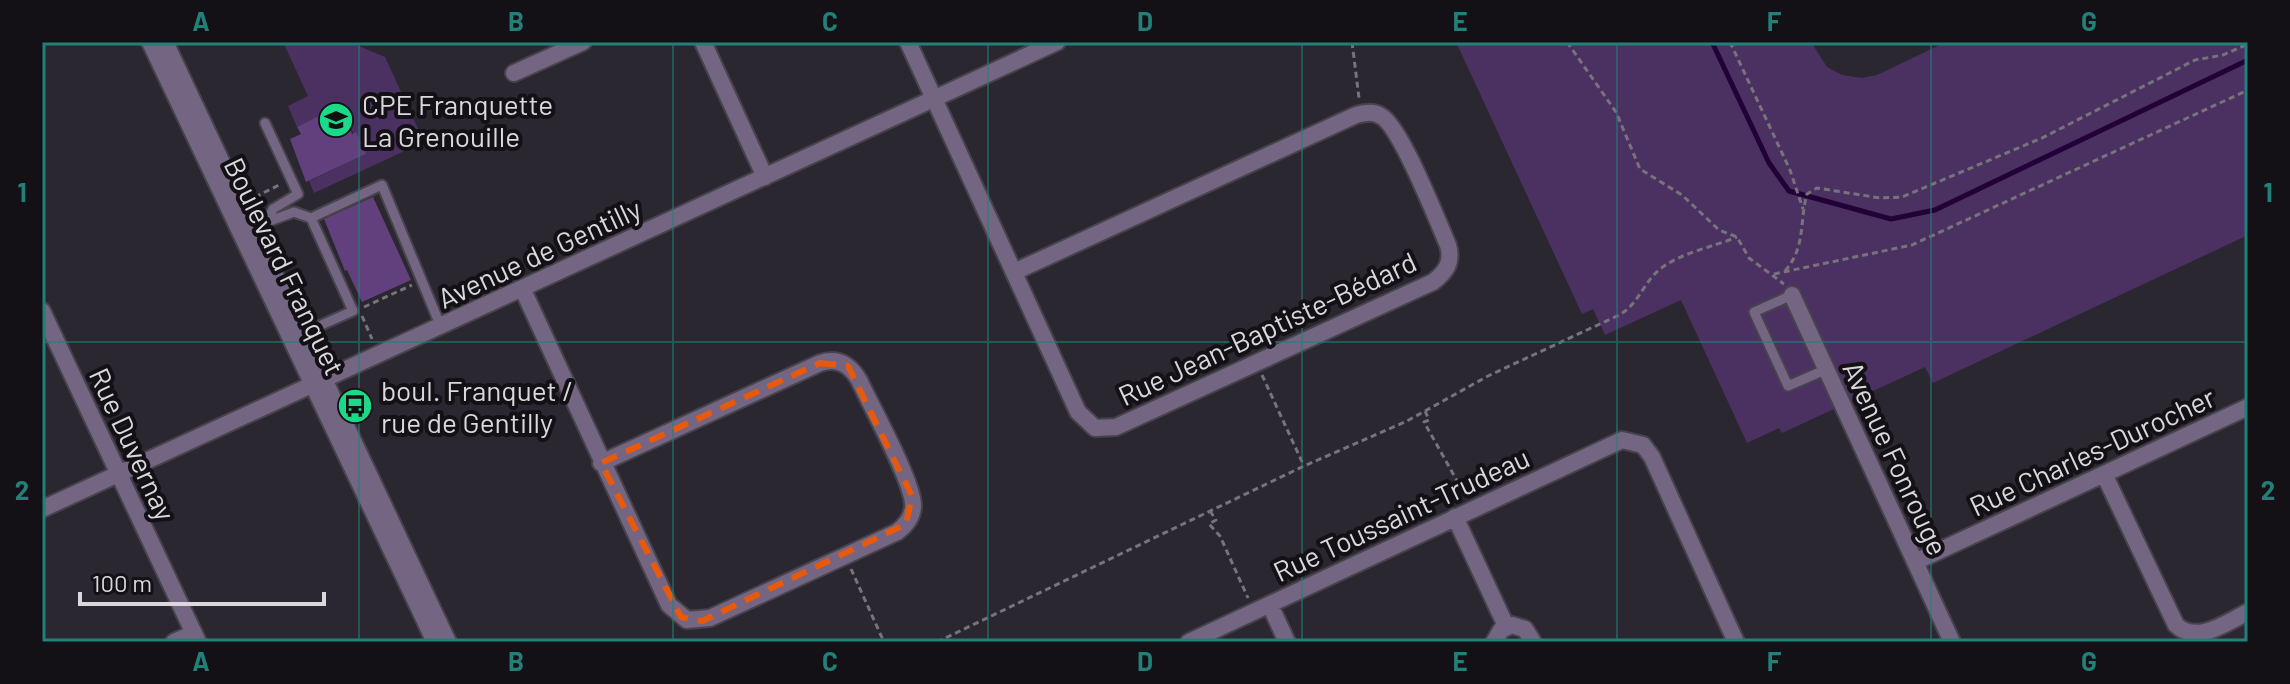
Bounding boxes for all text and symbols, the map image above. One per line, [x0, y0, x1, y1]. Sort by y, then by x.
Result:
text: A [192, 5, 210, 36]
text: B [508, 5, 524, 36]
text: C [822, 5, 838, 36]
text: D [1137, 5, 1153, 36]
text: E [1452, 5, 1468, 36]
text: F [1767, 5, 1782, 36]
text: G [2081, 5, 2097, 36]
place label: CPE Franquette La Grenouille [362, 87, 553, 153]
school or university icon: CPE Franquette La Grenouille [317, 101, 355, 139]
street label: Boulevard Franquet [218, 152, 352, 380]
text: 1 [17, 176, 27, 207]
text: 1 [2263, 176, 2273, 207]
street label: Avenue de Gentilly [432, 191, 646, 315]
street label: Rue Jean-Baptiste-Bédard [1113, 244, 1421, 412]
street label: Avenue Fonrouge [1836, 356, 1956, 560]
street label: Rue Duvernay [83, 362, 183, 526]
place label: boul. Franquet / rue de Gentilly [381, 373, 573, 439]
street label: Rue Charles-Durocher [1964, 379, 2220, 523]
bus stop icon: boul. Franquet / rue de Gentilly [336, 387, 374, 425]
street label: Rue Toussaint-Trudeau [1268, 440, 1534, 588]
text: 2 [15, 474, 29, 505]
text: 2 [2261, 474, 2275, 505]
scale bar [80, 556, 324, 606]
text: 100 m [92, 568, 152, 597]
text: A [192, 645, 210, 676]
text: B [508, 645, 524, 676]
text: C [822, 645, 838, 676]
text: D [1137, 645, 1153, 676]
text: E [1452, 645, 1468, 676]
text: F [1767, 645, 1782, 676]
text: G [2081, 645, 2097, 676]

